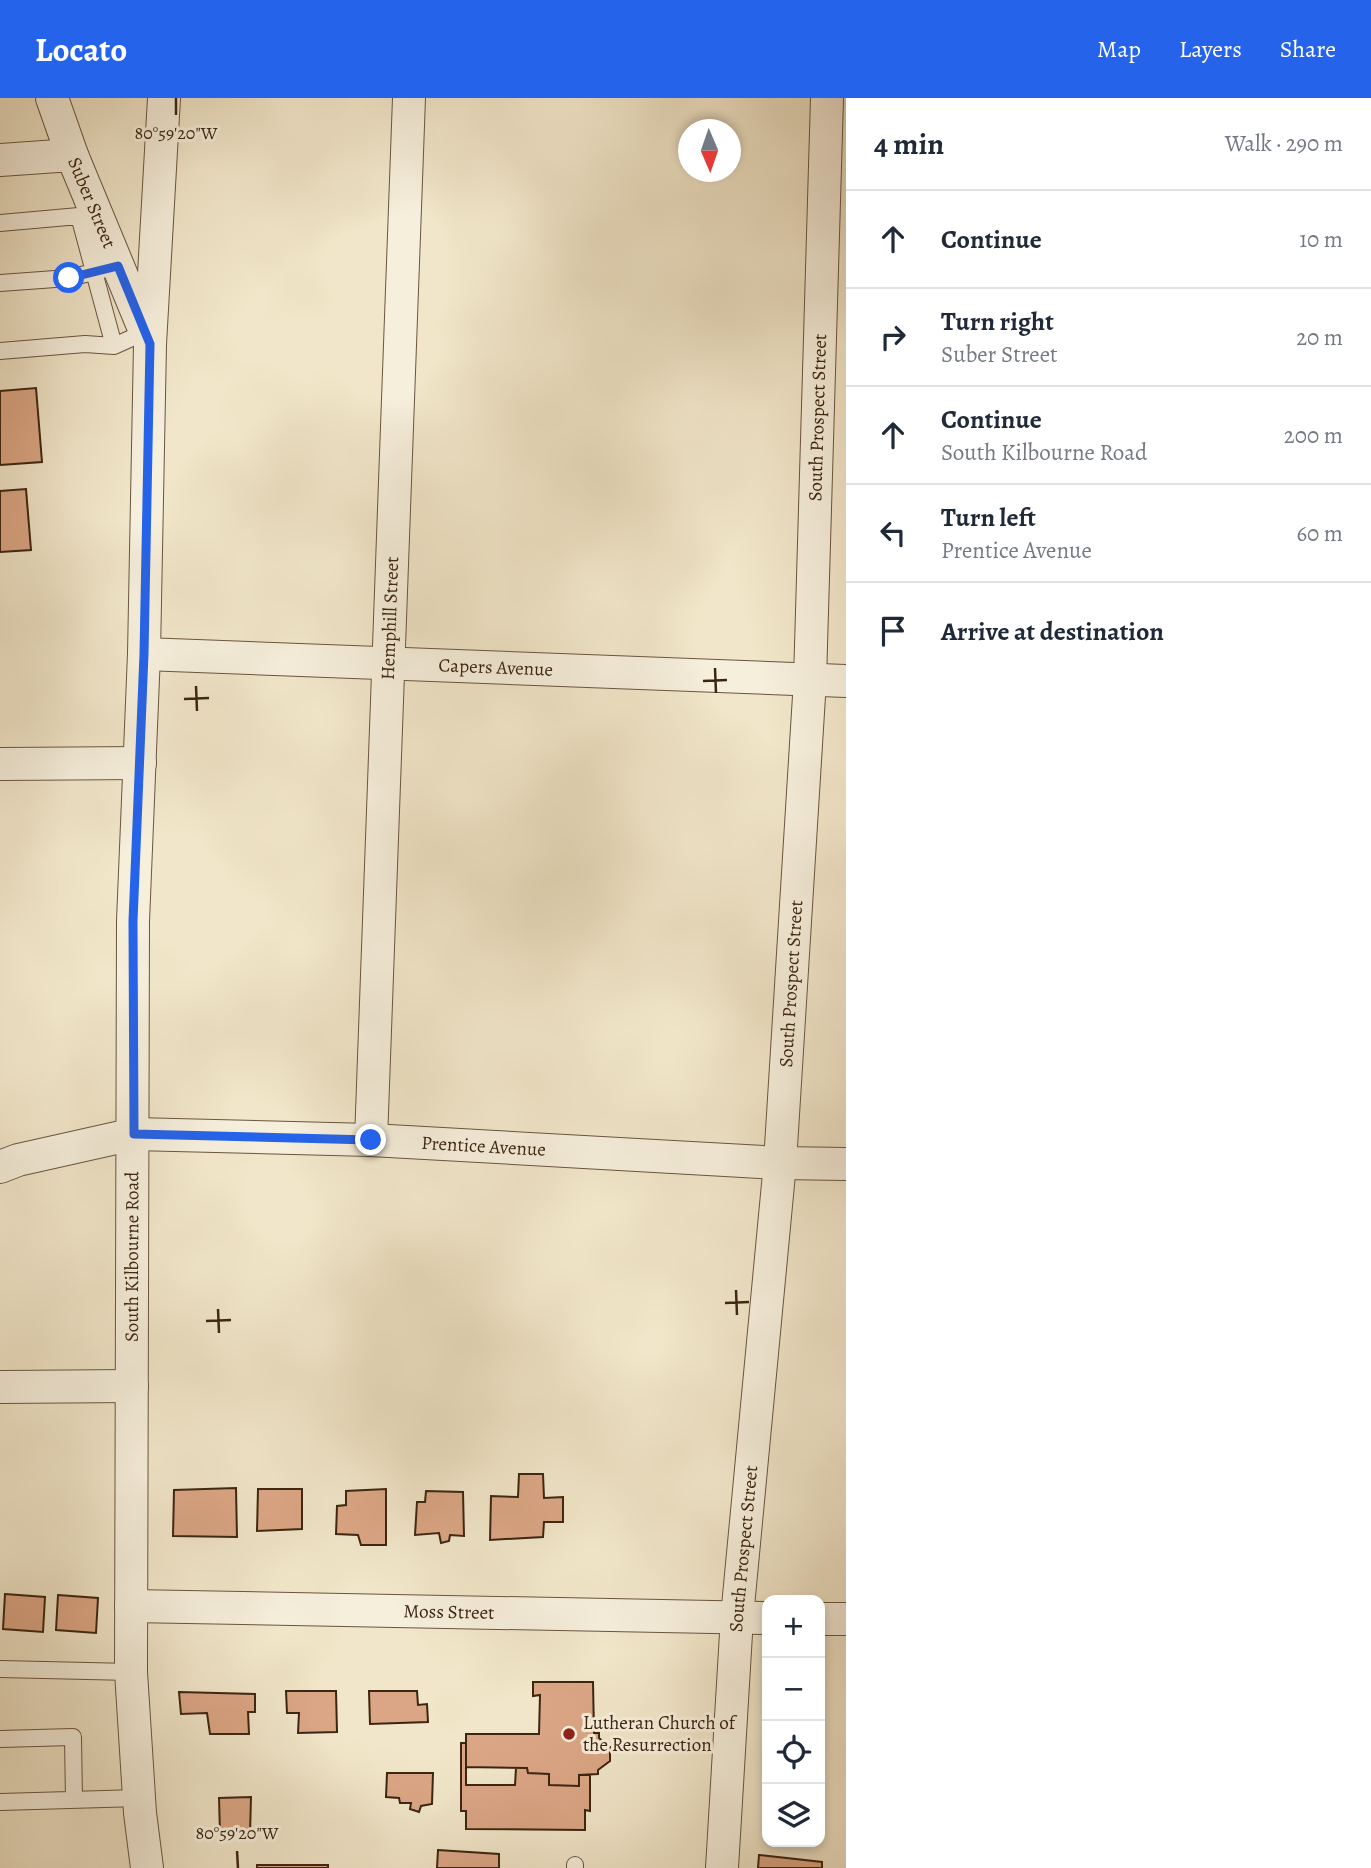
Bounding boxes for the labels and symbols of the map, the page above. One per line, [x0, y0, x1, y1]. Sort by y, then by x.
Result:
north arrow [678, 119, 741, 182]
text: 80°59'20"W [134, 121, 218, 145]
street label: Suber Street [61, 153, 122, 252]
route start [53, 262, 84, 293]
street label: South Prospect Street [802, 333, 833, 502]
street label: Hemphill Street [375, 556, 405, 681]
street label: Capers Avenue [438, 652, 554, 683]
street label: South Prospect Street [773, 899, 809, 1068]
route end [355, 1124, 386, 1155]
street label: Prentice Avenue [421, 1130, 546, 1163]
street label: South Kilbourne Road [119, 1171, 145, 1342]
street label: South Prospect Street [723, 1464, 764, 1633]
street label: Moss Street [403, 1598, 495, 1626]
place label: Lutheran Church of the Resurrection [583, 1710, 738, 1758]
marker: Lutheran Church of the Resurrection [561, 1726, 577, 1742]
text: 80°59'20"W [195, 1821, 279, 1845]

